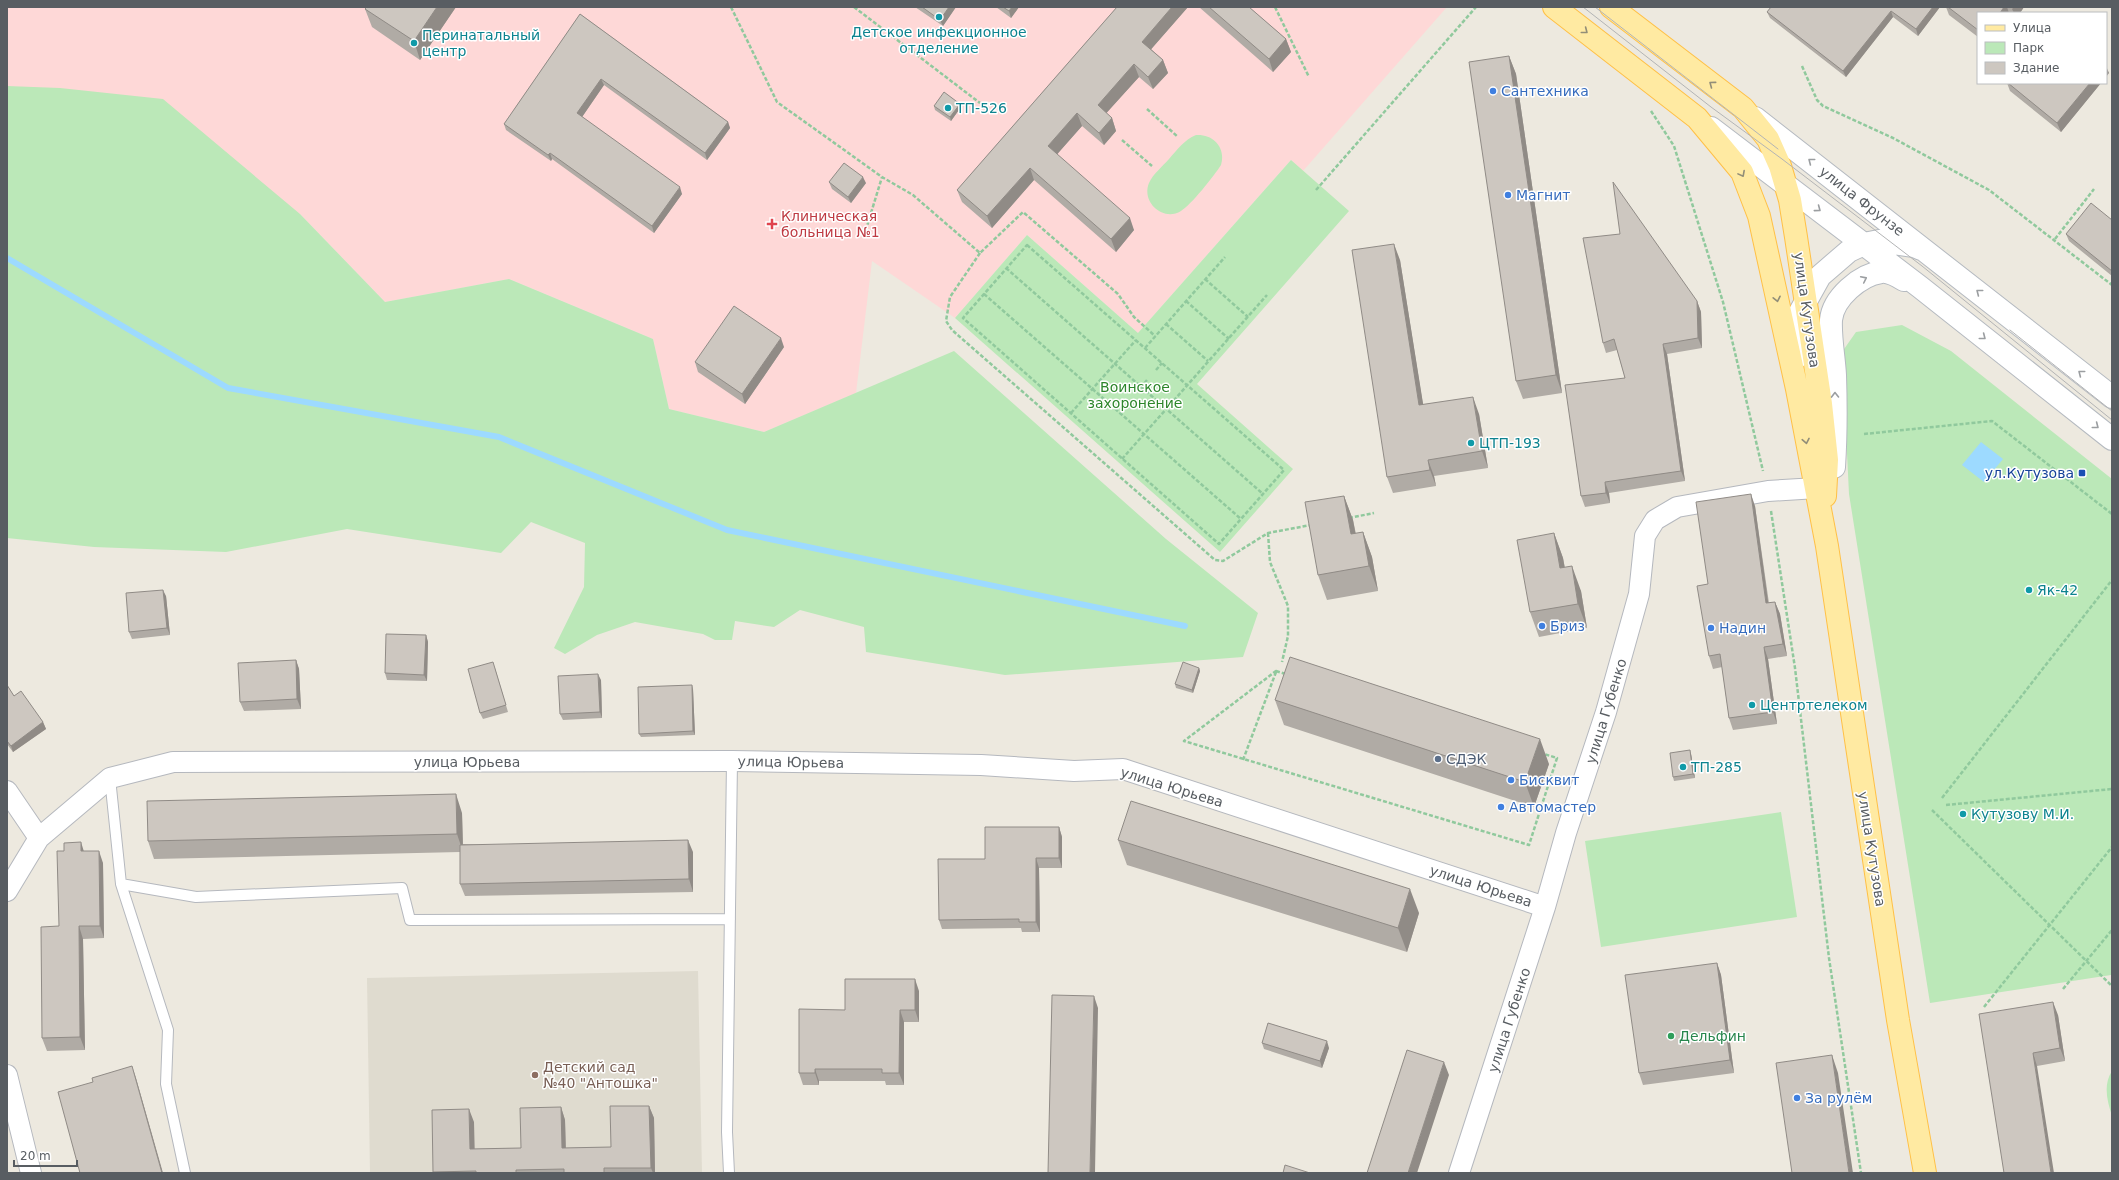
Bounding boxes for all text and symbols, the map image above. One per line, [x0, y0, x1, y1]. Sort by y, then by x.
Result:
marker: Детское инфекционное отделение [934, 12, 944, 22]
legend [1977, 12, 2107, 84]
text: Улица [2013, 21, 2051, 35]
place label: Детское инфекционное отделение [851, 24, 1027, 56]
one-way arrow [1580, 26, 1587, 33]
place label: Перинатальный центр [422, 27, 540, 59]
marker: Перинатальный центр [409, 38, 419, 48]
text: Парк [2013, 41, 2044, 55]
text: Здание [2013, 61, 2059, 75]
one-way arrow [1709, 82, 1716, 89]
place label: Сантехника [1501, 83, 1589, 99]
marker: Сантехника [1488, 86, 1498, 96]
place label: ТП-526 [955, 100, 1007, 116]
marker: ТП-526 [943, 103, 953, 113]
one-way arrow [1808, 158, 1815, 165]
street label: улица Фрунзе [1816, 163, 1908, 239]
one-way arrow [1738, 170, 1745, 177]
place label: Магнит [1516, 187, 1570, 203]
marker: Магнит [1503, 190, 1513, 200]
one-way arrow [1813, 205, 1820, 212]
place label: Клиническая больница №1 [781, 208, 880, 240]
marker: Клиническая больница №1 [766, 218, 778, 230]
street label: улица Кутузова [1791, 251, 1823, 369]
one-way arrow [1859, 276, 1867, 284]
one-way arrow [1977, 290, 1984, 297]
one-way arrow [1772, 296, 1780, 303]
one-way arrow [1978, 332, 1985, 339]
one-way arrow [2079, 370, 2086, 377]
park label: Воинское захоронение [1088, 379, 1182, 411]
one-way arrow [1831, 392, 1839, 398]
one-way arrow [2091, 421, 2098, 428]
place label: ЦТП-193 [1479, 435, 1541, 451]
marker: ЦТП-193 [1466, 438, 1476, 448]
one-way arrow [1802, 438, 1810, 444]
place label: ул.Кутузова [1985, 465, 2074, 481]
marker: ул.Кутузова [2077, 468, 2087, 478]
place label: Як-42 [2037, 582, 2078, 598]
marker: Як-42 [2024, 585, 2034, 595]
place label: Бриз [1550, 618, 1585, 634]
place label: Надин [1719, 620, 1766, 636]
marker: Бриз [1537, 621, 1547, 631]
marker: Надин [1706, 623, 1716, 633]
street label: улица Губенко [1582, 656, 1630, 766]
place label: Центртелеком [1760, 697, 1868, 713]
marker: Центртелеком [1747, 700, 1757, 710]
place label: СДЭК [1446, 751, 1486, 767]
street label: улица Юрьева [738, 753, 844, 771]
street label: улица Юрьева [414, 754, 520, 770]
marker: СДЭК [1433, 754, 1443, 764]
place label: ТП-285 [1690, 759, 1742, 775]
marker: ТП-285 [1678, 762, 1688, 772]
street label: улица Юрьева [1119, 764, 1225, 810]
place label: Бисквит [1519, 772, 1579, 788]
marker: Бисквит [1506, 775, 1516, 785]
street label: улица Кутузова [1855, 790, 1889, 908]
place label: Автомастер [1509, 799, 1596, 815]
marker: Автомастер [1496, 802, 1506, 812]
place label: Кутузову М.И. [1971, 806, 2074, 822]
marker: Кутузову М.И. [1958, 809, 1968, 819]
street label: улица Юрьева [1428, 862, 1534, 910]
street label: улица Губенко [1485, 966, 1533, 1074]
place label: Дельфин [1679, 1028, 1746, 1044]
marker: Дельфин [1666, 1031, 1676, 1041]
place label: Детский сад №40 "Антошка" [543, 1059, 658, 1091]
marker: Детский сад №40 "Антошка" [530, 1070, 540, 1080]
place label: За рулём [1805, 1090, 1872, 1106]
marker: За рулём [1792, 1093, 1802, 1103]
scale bar [14, 1142, 77, 1168]
text: 20 m [20, 1149, 51, 1163]

